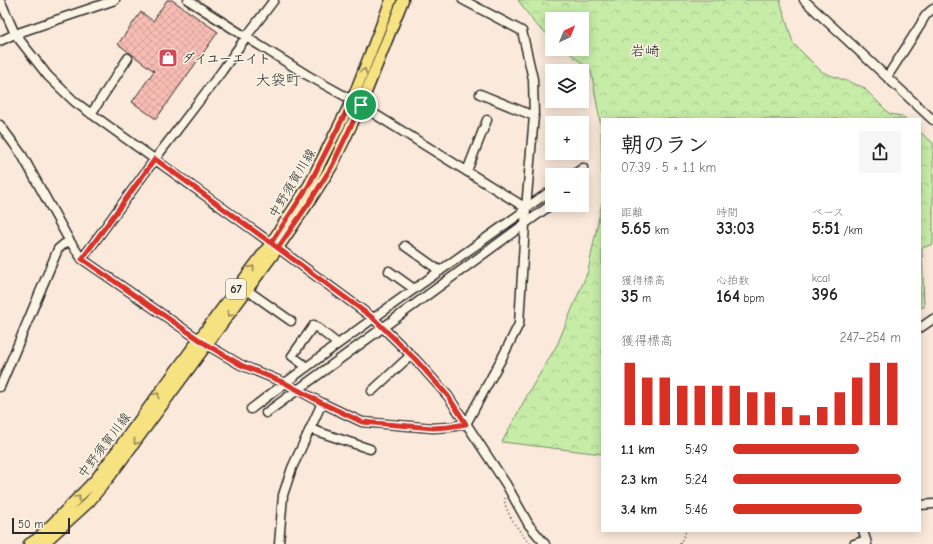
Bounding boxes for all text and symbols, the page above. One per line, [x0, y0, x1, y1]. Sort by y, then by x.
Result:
north arrow [545, 12, 589, 56]
map controls [545, 12, 589, 212]
district label: 岩崎 [630, 42, 660, 60]
shop icon: ダイユーエイト [157, 47, 179, 69]
place label: ダイユーエイト [182, 51, 271, 66]
button: layers [545, 64, 589, 108]
one-way arrow [359, 67, 367, 74]
district label: 大袋町 [255, 71, 301, 89]
pin [344, 88, 378, 122]
icon: arrive [350, 94, 372, 116]
button: + [545, 116, 589, 160]
button: share [859, 131, 901, 173]
text: 朝のラン [621, 132, 709, 158]
street label: 中野須賀川線 [265, 145, 319, 220]
text: 07:39 · 5 × 1.1 km [621, 160, 716, 175]
button: − [545, 168, 589, 212]
text: 距離 [621, 206, 643, 219]
text: 時間 [716, 206, 738, 219]
text: ペース [812, 206, 844, 219]
text: 5.65 [621, 219, 651, 238]
text: 33:03 [716, 219, 755, 238]
text: 5:51 [812, 219, 840, 238]
text: km [651, 224, 669, 237]
text: /km [840, 224, 863, 237]
one-way arrow [247, 266, 254, 273]
text: kcal [812, 272, 830, 285]
text: 獲得標高 [621, 274, 665, 287]
text: 心拍数 [716, 274, 749, 287]
road number: 67 [226, 279, 246, 299]
text: 396 [812, 285, 838, 304]
text: 35 [621, 287, 638, 306]
text: 164 [716, 287, 740, 306]
text: m [638, 292, 651, 305]
text: bpm [740, 292, 764, 305]
one-way arrow [227, 310, 234, 317]
text: 247–254 m [840, 330, 901, 345]
text: 獲得標高 [621, 333, 673, 348]
one-way arrow [153, 393, 160, 400]
street label: 中野須賀川線 [75, 409, 134, 481]
one-way arrow [134, 437, 141, 444]
text: 1.1 km [621, 442, 655, 457]
text: 5:49 [685, 442, 708, 457]
text: 2.3 km [621, 472, 658, 487]
text: 5:24 [685, 472, 707, 487]
one-way arrow [73, 495, 81, 503]
text: 3.4 km [621, 502, 657, 517]
text: 5:46 [685, 502, 708, 517]
scale bar [12, 516, 70, 535]
text: 50 m [18, 518, 43, 531]

